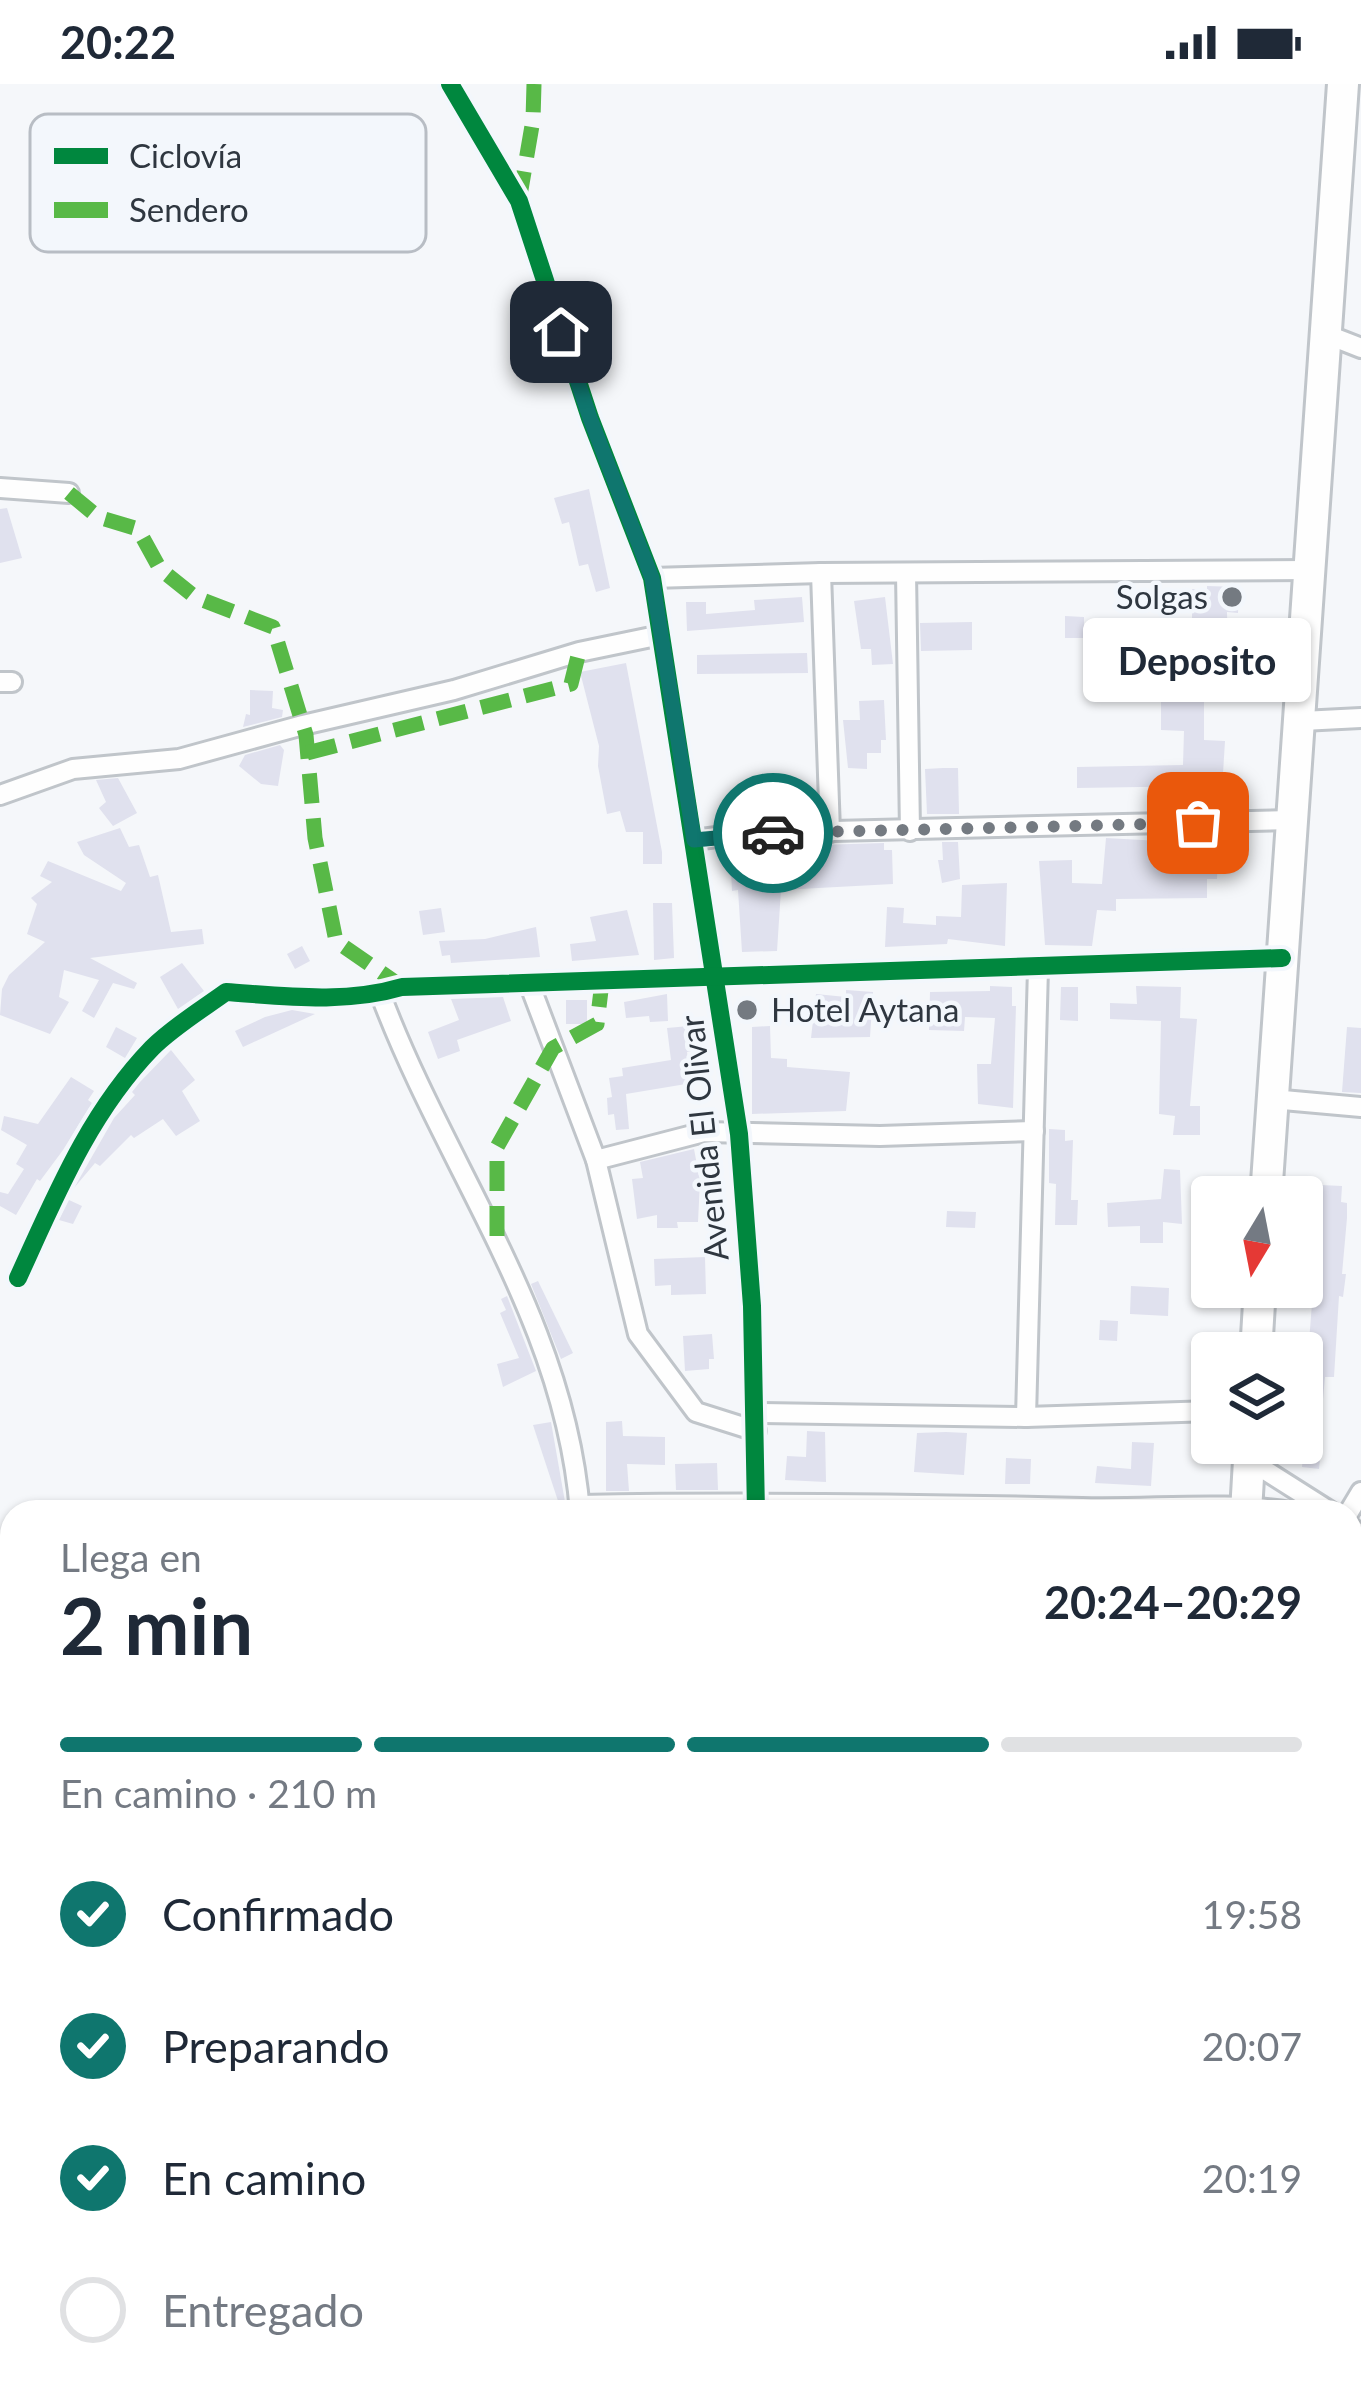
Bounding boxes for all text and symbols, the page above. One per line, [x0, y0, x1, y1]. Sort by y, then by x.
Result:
text: 20:22 [60, 15, 176, 69]
legend [30, 114, 426, 252]
text: Ciclovía [129, 135, 242, 175]
text: Sendero [129, 189, 249, 229]
pin [510, 281, 612, 383]
icon: home [528, 299, 594, 365]
place label: Solgas [1116, 576, 1208, 616]
marker: Solgas [1219, 584, 1245, 610]
callout: Deposito [1084, 619, 1312, 703]
text: Deposito [1118, 637, 1276, 683]
pin [1147, 772, 1249, 874]
courier [713, 773, 833, 893]
icon: bag [1165, 790, 1231, 856]
icon: car [740, 800, 806, 866]
place label: Hotel Aytana [771, 989, 959, 1029]
marker: Hotel Aytana [734, 997, 760, 1023]
street label: Avenida El Olivar [670, 1013, 736, 1263]
north arrow [1191, 1176, 1323, 1308]
map controls [1191, 1176, 1323, 1464]
button: layers [1191, 1332, 1323, 1464]
text: Llega en [60, 1534, 202, 1580]
text: 20:24–20:29 [1044, 1575, 1302, 1629]
text: 2 min [60, 1578, 253, 1672]
text: En camino · 210 m [60, 1770, 377, 1816]
icon: check [60, 1881, 126, 1947]
text: Confirmado [162, 1887, 394, 1941]
text: 19:58 [1202, 1891, 1302, 1937]
icon: check [60, 2013, 126, 2079]
text: Preparando [162, 2019, 390, 2073]
text: 20:07 [1202, 2023, 1302, 2069]
icon: check [60, 2145, 126, 2211]
text: En camino [162, 2151, 366, 2205]
text: 20:19 [1202, 2155, 1302, 2201]
text: Entregado [162, 2283, 364, 2337]

